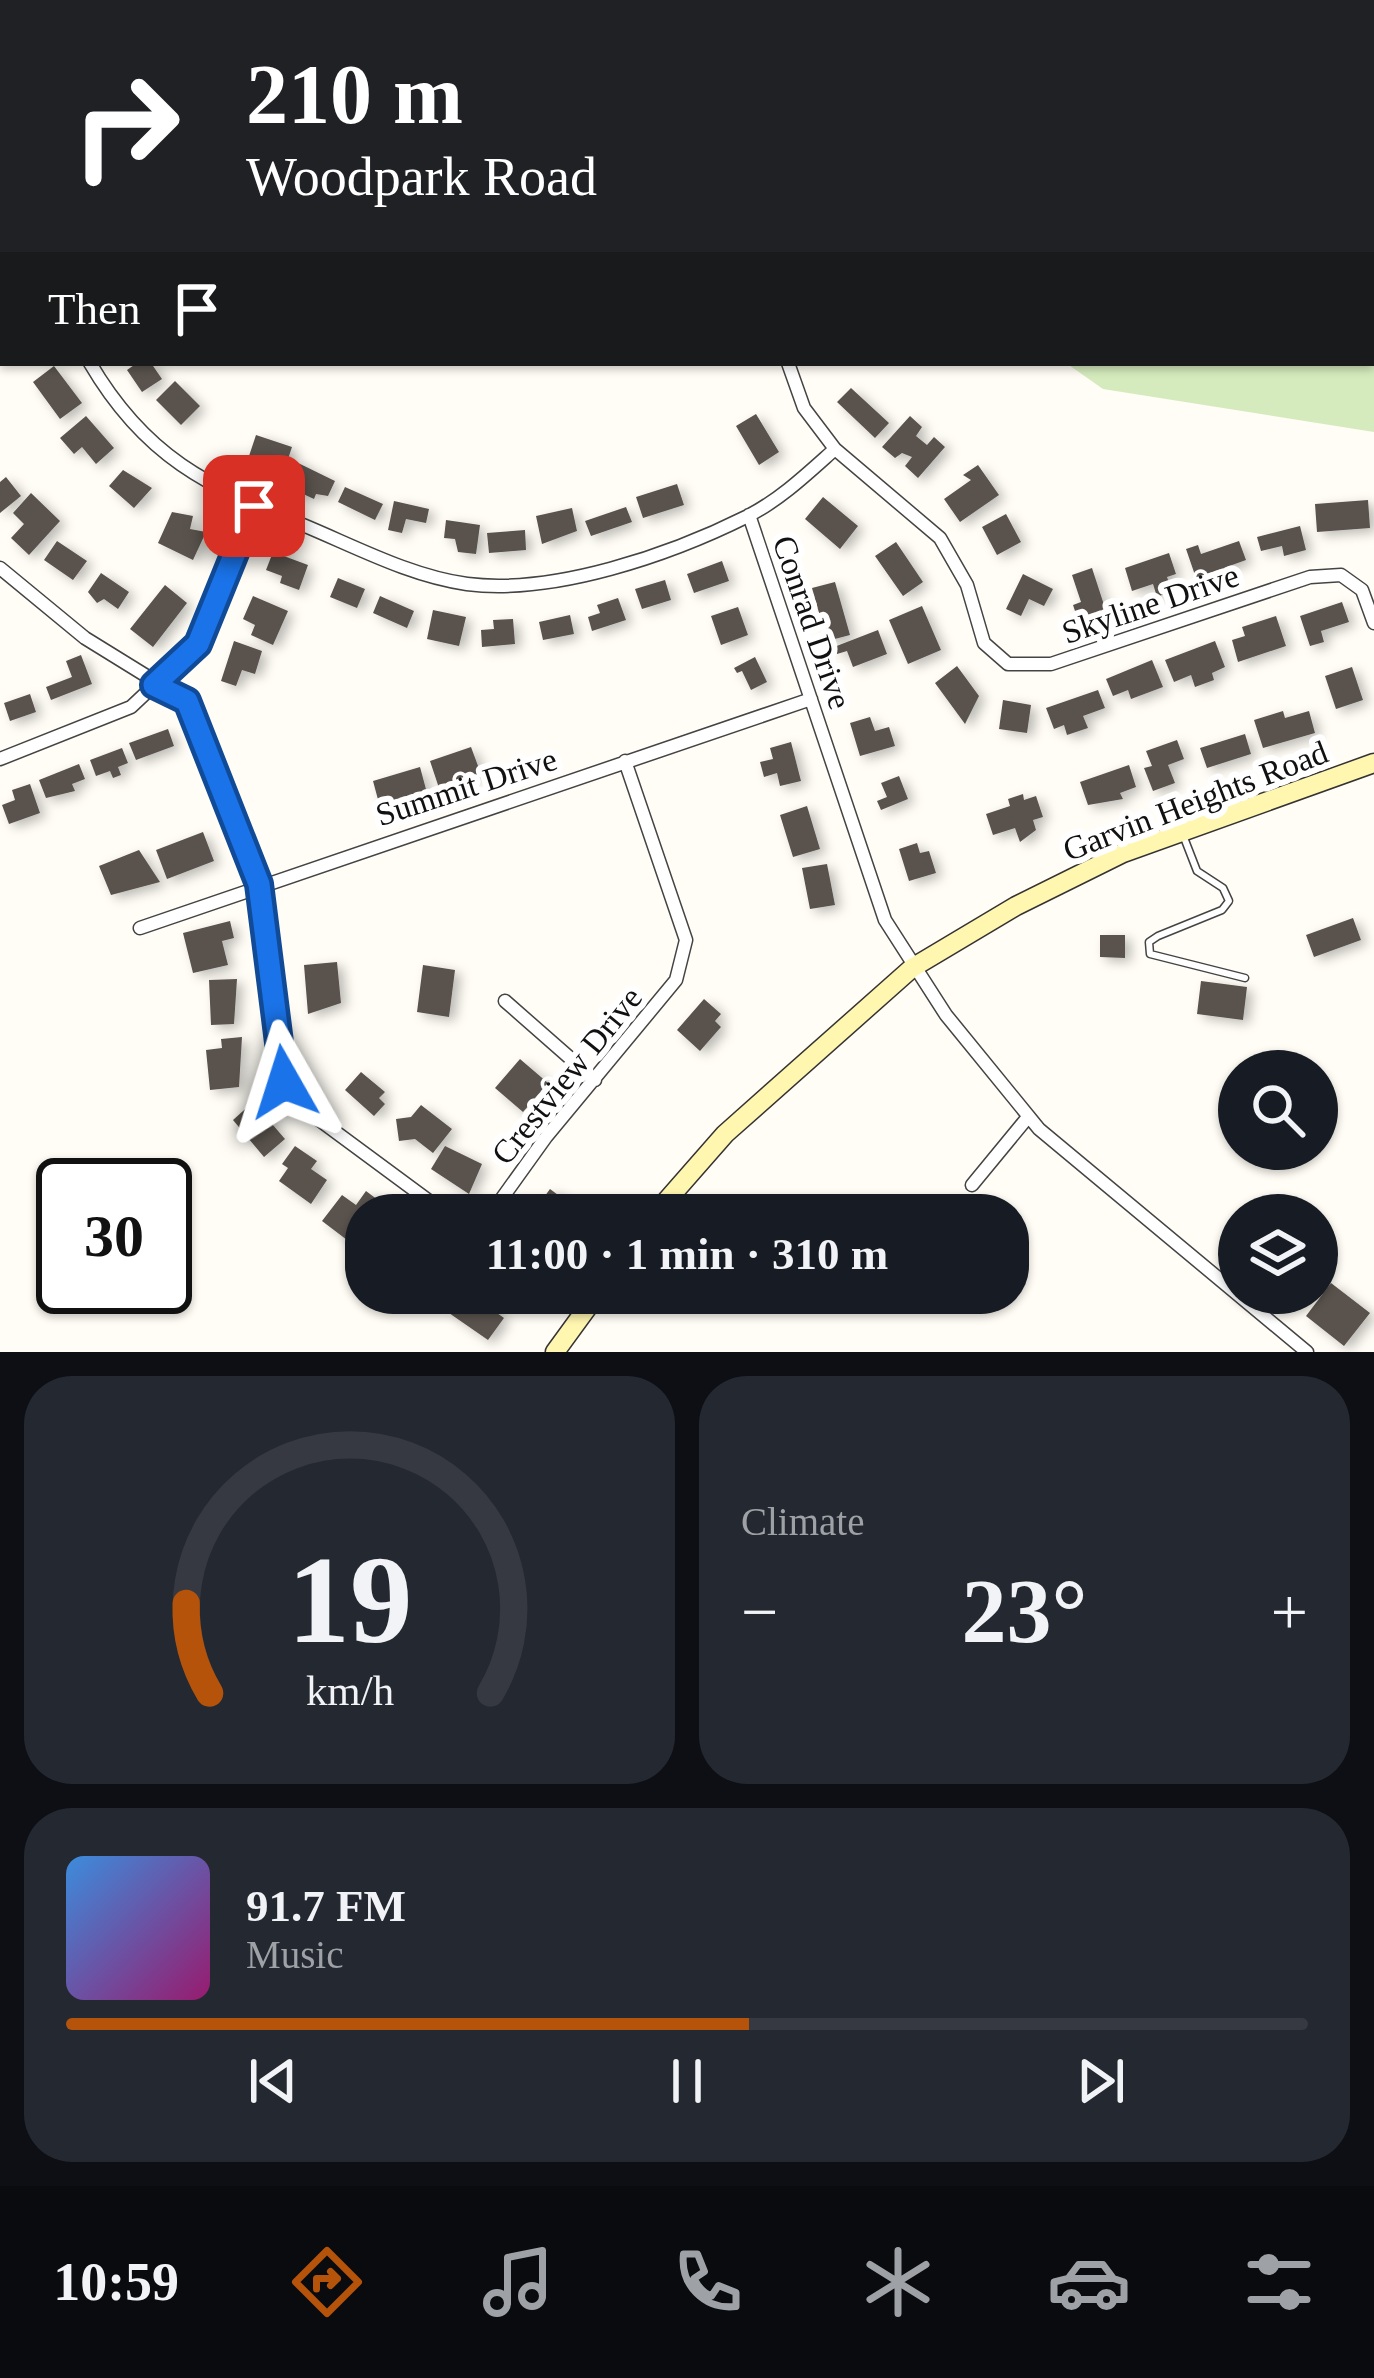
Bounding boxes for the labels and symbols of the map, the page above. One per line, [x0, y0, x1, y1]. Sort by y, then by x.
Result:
pin [203, 455, 305, 557]
street label: Conrad Drive [766, 531, 858, 714]
street label: Skyline Drive [1057, 557, 1243, 651]
street label: Garvin Heights Road [1058, 734, 1333, 868]
street label: Summit Drive [371, 741, 561, 833]
street label: Crestview Drive [484, 980, 649, 1171]
position arrow [221, 1019, 347, 1145]
speed limit sign: 30 [36, 1158, 192, 1314]

